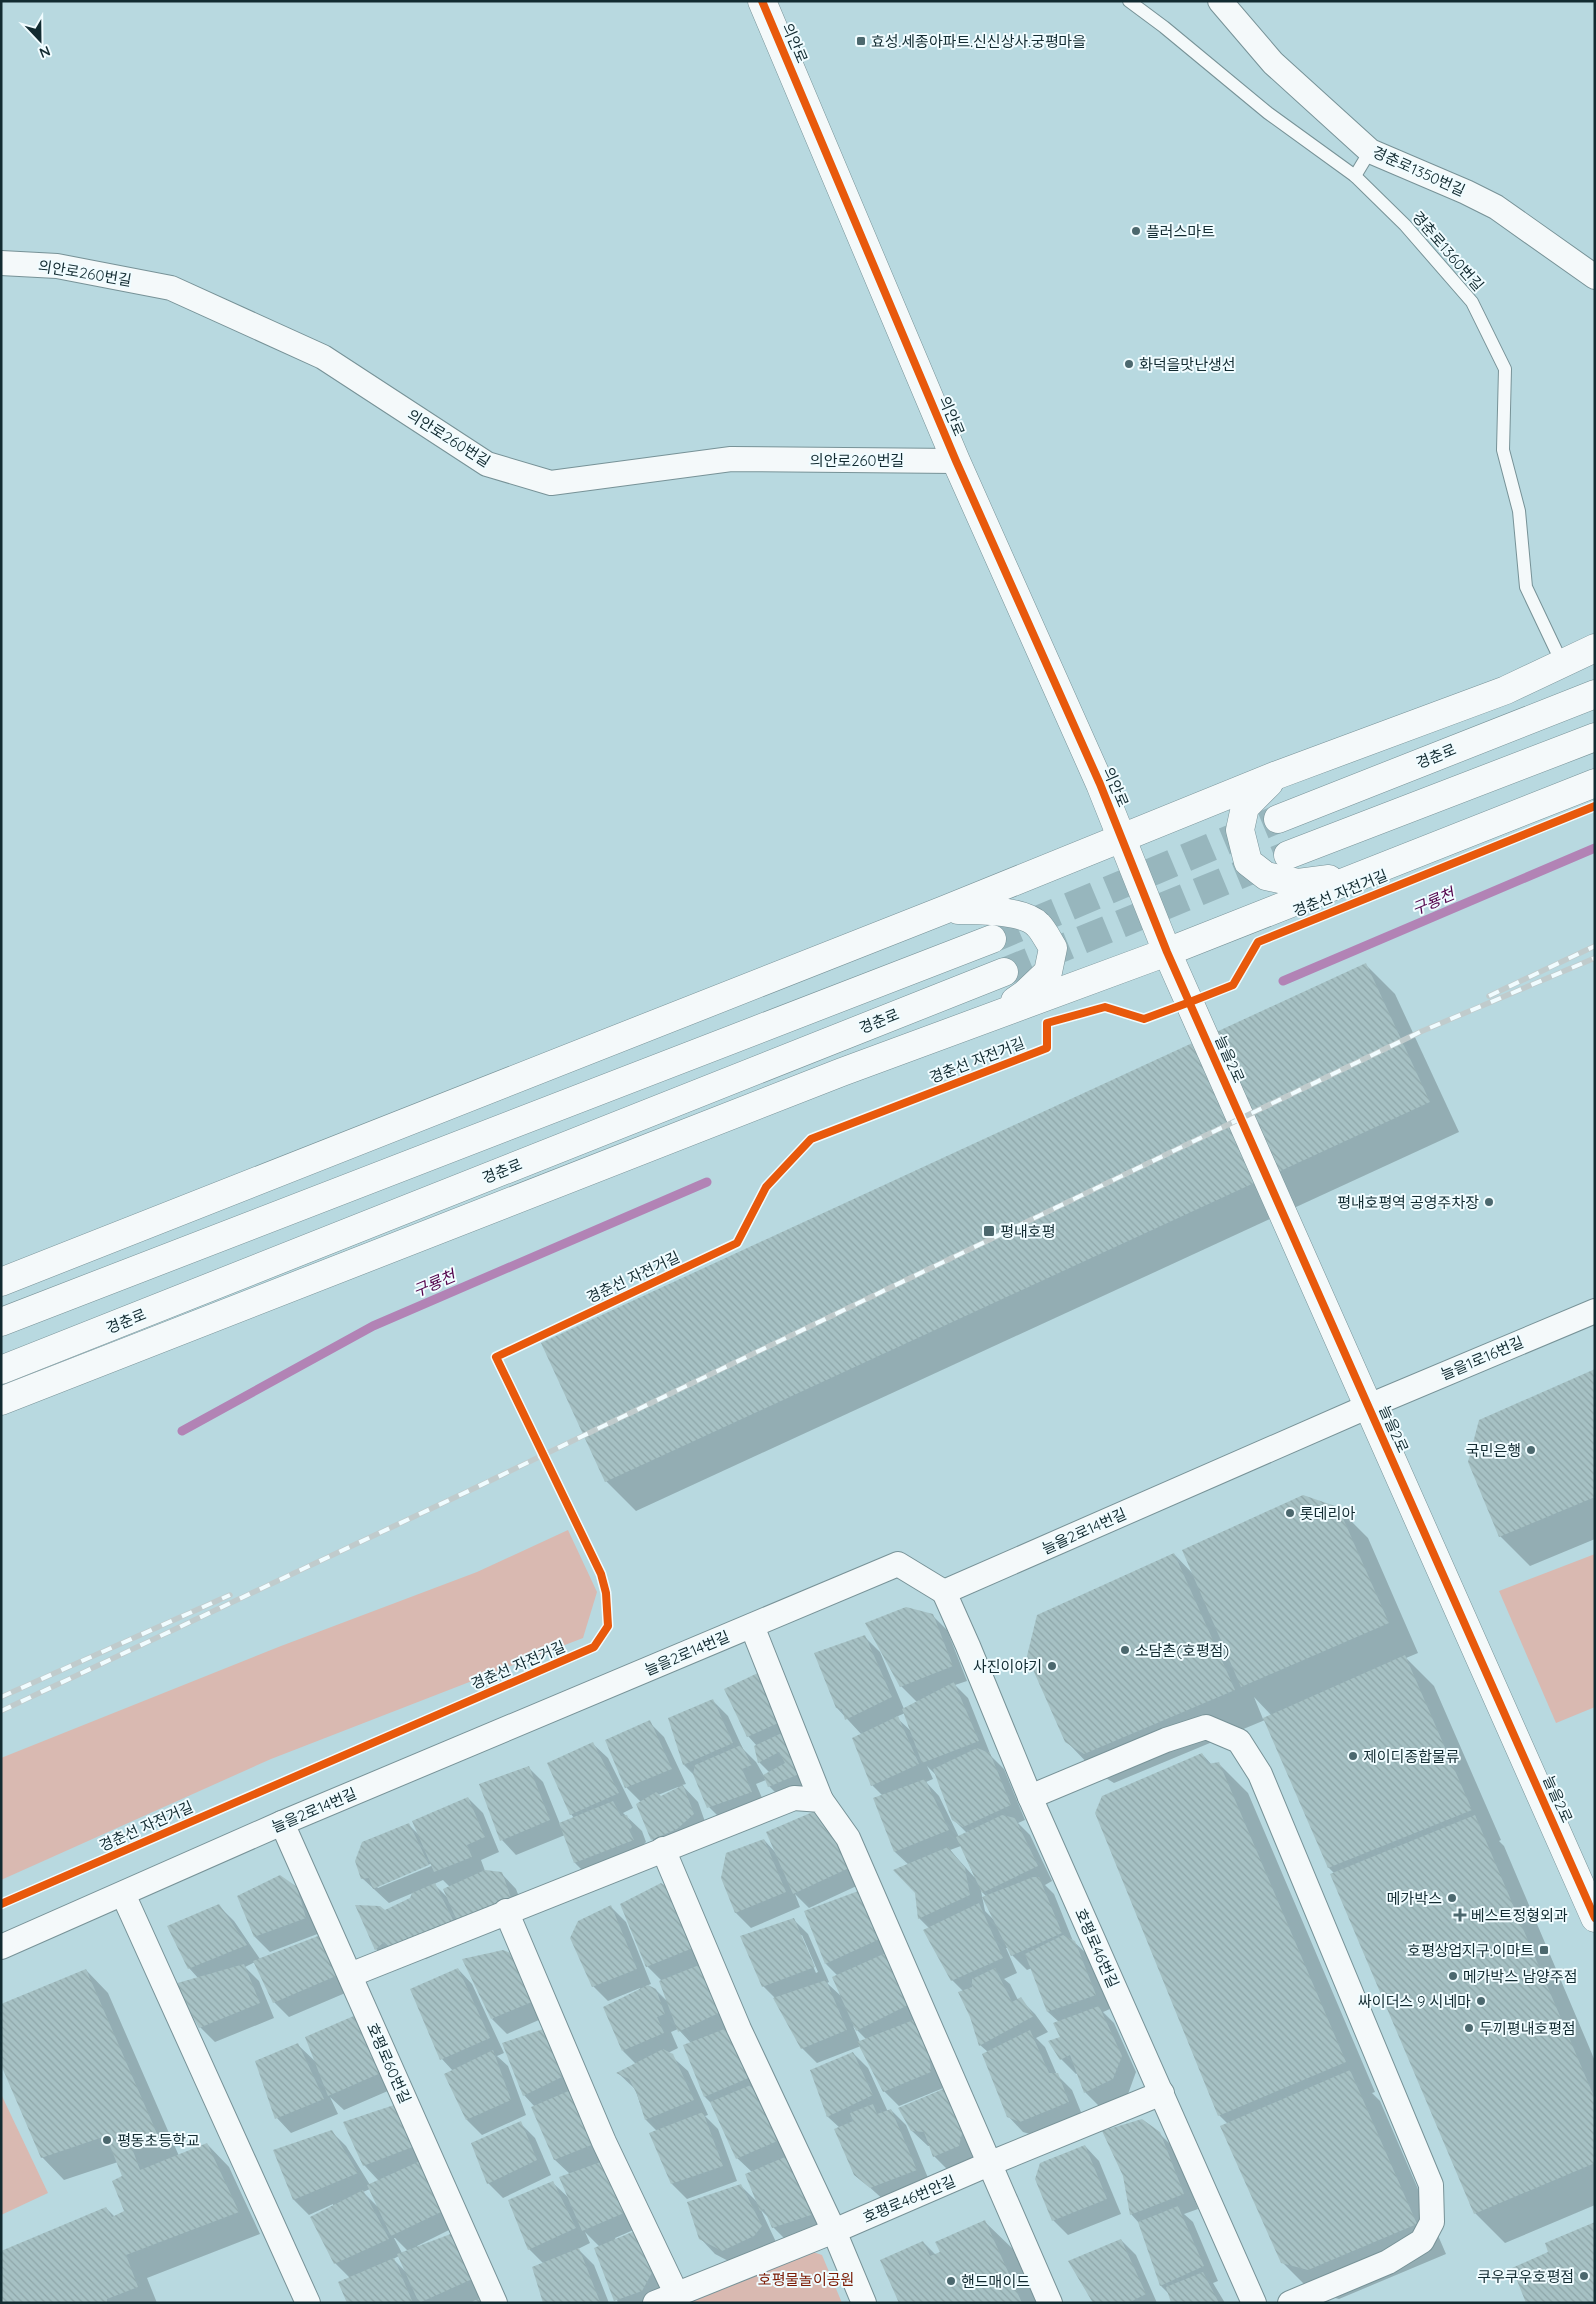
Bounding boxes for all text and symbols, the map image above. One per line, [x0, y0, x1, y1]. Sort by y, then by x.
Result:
north arrow [15, 15, 65, 65]
street label: 의안로 [778, 20, 812, 66]
place label: 효성.세종아파트.신신상사.궁평마을 [871, 32, 1086, 51]
marker: 효성.세종아파트.신신상사.궁평마을 [855, 35, 867, 47]
text: N [37, 42, 53, 62]
street label: 경춘로1350번길 [1370, 142, 1468, 200]
street label: 경춘로1360번길 [1408, 207, 1488, 295]
place label: 플러스마트 [1146, 222, 1215, 241]
marker: 플러스마트 [1130, 225, 1142, 237]
street label: 의안로260번길 [37, 256, 133, 290]
place label: 화덕을맛난생선 [1139, 355, 1236, 374]
marker: 화덕을맛난생선 [1123, 358, 1135, 370]
street label: 의안로 [935, 393, 969, 439]
street label: 의안로260번길 [404, 405, 494, 471]
street label: 의안로260번길 [810, 451, 904, 470]
street label: 경춘로 [1413, 739, 1459, 773]
street label: 의안로 [1099, 764, 1133, 810]
street label: 경춘선 자전거길 [1290, 865, 1390, 921]
water label: 구룡천 [1409, 882, 1459, 919]
street label: 경춘로 [856, 1004, 902, 1038]
street label: 늘을2로 [1211, 1032, 1249, 1086]
street label: 경춘선 자전거길 [927, 1033, 1027, 1087]
street label: 경춘로 [479, 1154, 525, 1188]
place label: 평내호평역 공영주차장 [1337, 1193, 1479, 1212]
marker: 평내호평역 공영주차장 [1483, 1196, 1495, 1208]
place label: 평내호평 [1000, 1222, 1055, 1241]
marker: 평내호평 [982, 1224, 996, 1238]
street label: 경춘선 자전거길 [583, 1247, 683, 1307]
water label: 구룡천 [410, 1264, 460, 1301]
street label: 경춘로 [103, 1304, 149, 1338]
street label: 늘을1로16번길 [1438, 1332, 1526, 1384]
street label: 늘을2로 [1375, 1402, 1413, 1456]
place label: 국민은행 [1466, 1441, 1521, 1460]
marker: 국민은행 [1525, 1444, 1537, 1456]
street label: 늘을2로14번길 [1039, 1504, 1129, 1558]
place label: 롯데리아 [1300, 1504, 1355, 1523]
marker: 롯데리아 [1284, 1507, 1296, 1519]
street label: 늘을2로14번길 [642, 1627, 732, 1679]
street label: 경춘선 자전거길 [468, 1637, 568, 1693]
place label: 소담촌(호평점) [1135, 1641, 1229, 1660]
marker: 소담촌(호평점) [1119, 1644, 1131, 1656]
place label: 사진이야기 [973, 1657, 1042, 1676]
marker: 사진이야기 [1046, 1660, 1058, 1672]
place label: 제이디종합물류 [1363, 1747, 1460, 1766]
marker: 제이디종합물류 [1347, 1750, 1359, 1762]
street label: 늘을2로 [1539, 1772, 1577, 1826]
street label: 늘을2로14번길 [269, 1784, 359, 1836]
street label: 경춘선 자전거길 [96, 1797, 196, 1855]
place label: 메가박스 [1387, 1889, 1442, 1908]
marker: 메가박스 [1446, 1892, 1458, 1904]
street label: 호평로46번길 [1071, 1905, 1123, 1991]
place label: 베스트정형외과 [1471, 1906, 1568, 1925]
marker: 베스트정형외과 [1453, 1908, 1467, 1922]
place label: 호평상업지구.이마트 [1407, 1941, 1534, 1960]
marker: 호평상업지구.이마트 [1538, 1944, 1550, 1956]
place label: 메가박스 남양주점 [1463, 1967, 1578, 1986]
marker: 메가박스 남양주점 [1447, 1970, 1459, 1982]
place label: 싸이더스 9 시네마 [1358, 1992, 1471, 2011]
marker: 싸이더스 9 시네마 [1475, 1995, 1487, 2007]
place label: 두끼평내호평점 [1479, 2019, 1576, 2038]
street label: 호평로60번길 [363, 2020, 415, 2106]
marker: 두끼평내호평점 [1463, 2022, 1475, 2034]
place label: 평동초등학교 [117, 2131, 200, 2150]
marker: 평동초등학교 [101, 2134, 113, 2146]
street label: 호평로46번안길 [860, 2171, 958, 2227]
place label: 쿠우쿠우호평점 [1477, 2267, 1574, 2286]
park label: 호평물놀이공원 [758, 2270, 854, 2289]
marker: 쿠우쿠우호평점 [1578, 2270, 1590, 2282]
place label: 핸드매이드 [961, 2272, 1030, 2291]
marker: 핸드매이드 [945, 2275, 957, 2287]

